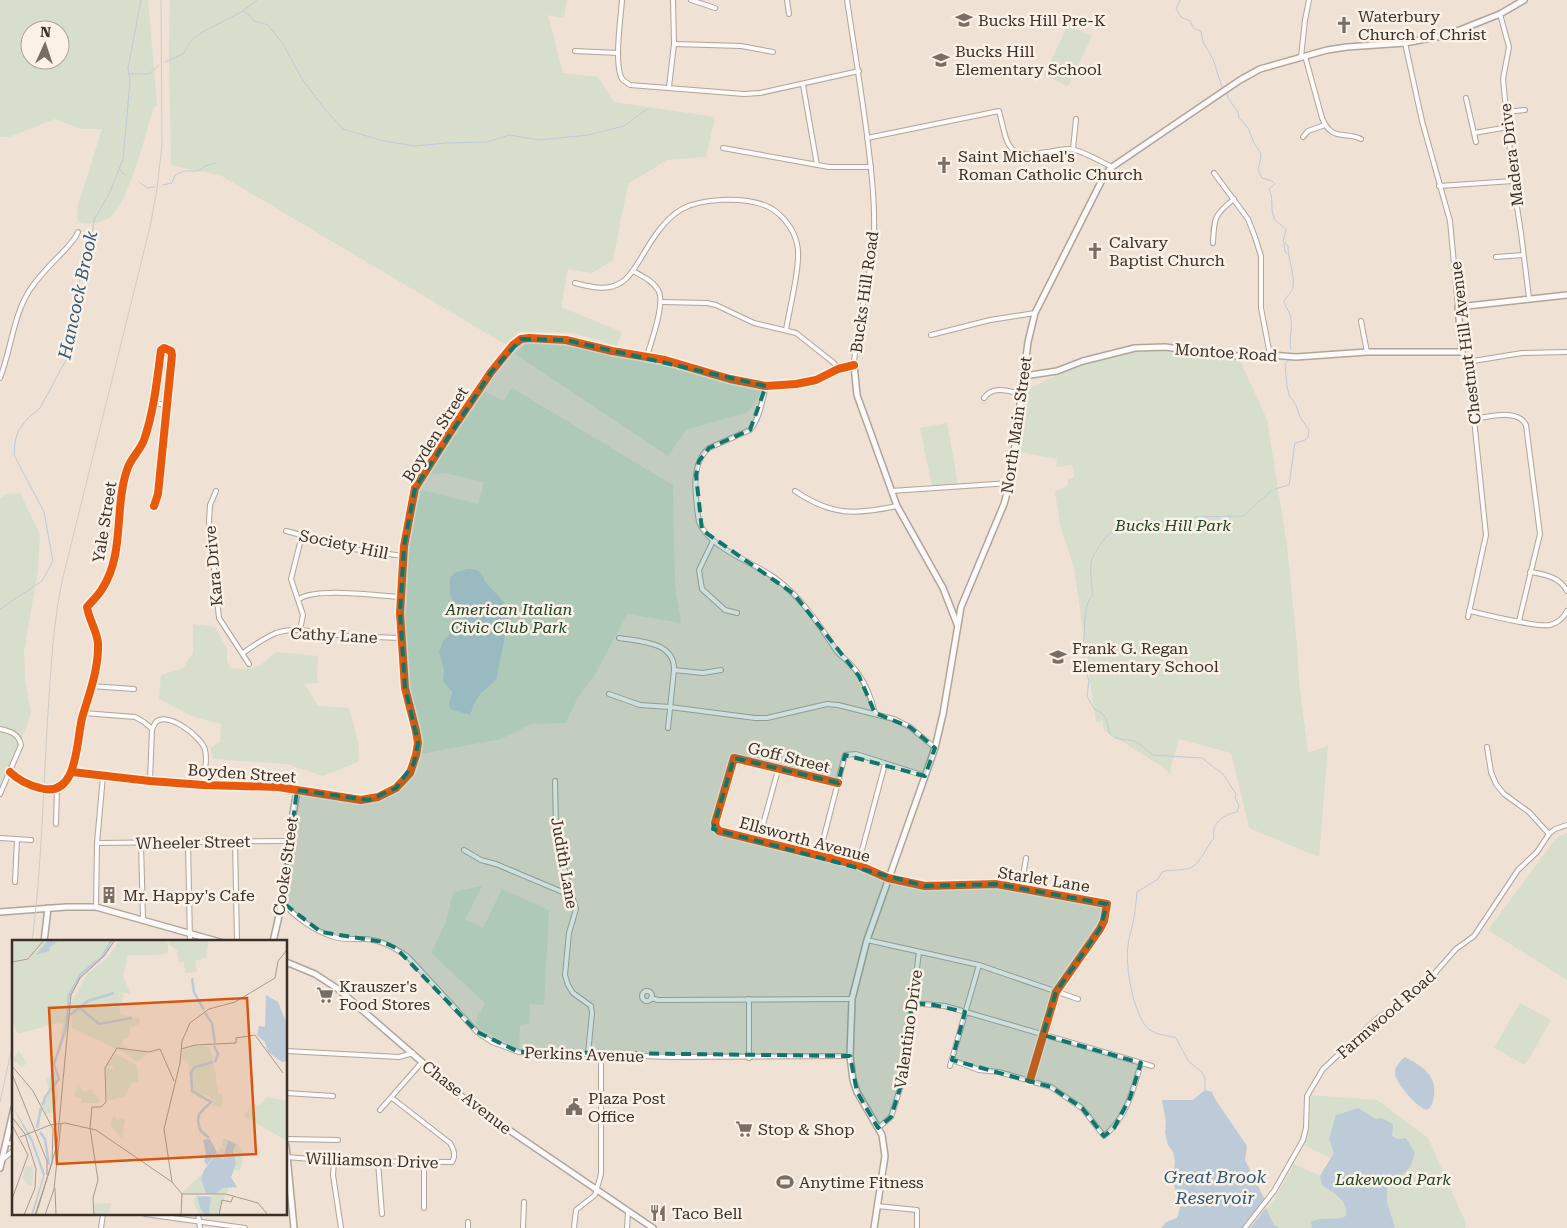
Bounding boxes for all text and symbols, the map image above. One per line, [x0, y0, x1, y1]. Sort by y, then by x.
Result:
place label: Waterbury Church of Christ [1358, 7, 1486, 44]
school or university icon: Bucks Hill Pre-K [954, 10, 974, 30]
place label: Bucks Hill Pre-K [978, 11, 1106, 30]
church icon: Waterbury Church of Christ [1334, 15, 1354, 35]
north arrow [20, 20, 70, 70]
text: N [40, 24, 52, 40]
place label: Bucks Hill Elementary School [955, 42, 1102, 79]
school or university icon: Bucks Hill Elementary School [931, 50, 951, 70]
street label: Madera Drive [1496, 102, 1527, 207]
place label: Saint Michael's Roman Catholic Church [958, 147, 1143, 184]
church icon: Saint Michael's Roman Catholic Church [934, 155, 954, 175]
water label: Hancock Brook [53, 229, 101, 362]
street label: Bucks Hill Road [847, 230, 882, 354]
place label: Calvary Baptist Church [1109, 233, 1225, 270]
church icon: Calvary Baptist Church [1085, 241, 1105, 261]
street label: Chestnut Hill Avenue [1446, 260, 1485, 426]
street label: Montoe Road [1174, 339, 1278, 366]
street label: North Main Street [997, 355, 1036, 495]
street label: Boyden Street [399, 383, 472, 485]
street label: Yale Street [89, 480, 120, 564]
park label: Bucks Hill Park [1114, 516, 1231, 535]
street label: Kara Drive [200, 525, 226, 607]
street label: Society Hill [297, 526, 390, 563]
park label: American Italian Civic Club Park [444, 600, 573, 637]
street label: Cathy Lane [290, 624, 378, 647]
place label: Frank G. Regan Elementary School [1072, 639, 1219, 676]
school or university icon: Frank G. Regan Elementary School [1048, 647, 1068, 667]
street label: Goff Street [746, 738, 832, 777]
street label: Boyden Street [187, 760, 297, 787]
street label: Ellsworth Avenue [737, 813, 873, 866]
street label: Cooke Street [269, 815, 302, 917]
street label: Judith Lane [547, 816, 582, 910]
street label: Wheeler Street [136, 832, 250, 853]
street label: Starlet Lane [997, 863, 1091, 896]
building icon: Mr. Happy's Cafe [99, 885, 119, 905]
place label: Mr. Happy's Cafe [123, 886, 255, 905]
inset map [12, 940, 288, 1216]
street label: Farmwood Road [1333, 966, 1440, 1062]
street label: Valentino Drive [891, 968, 926, 1090]
place label: Krauszer's Food Stores [339, 977, 431, 1014]
supermarket icon: Krauszer's Food Stores [315, 985, 335, 1005]
street label: Perkins Avenue [524, 1043, 644, 1066]
street label: Chase Avenue [418, 1057, 515, 1138]
place label: Plaza Post Office [588, 1089, 665, 1126]
public building icon: Plaza Post Office [564, 1097, 584, 1117]
supermarket icon: Stop & Shop [734, 1119, 754, 1139]
place label: Stop & Shop [758, 1120, 855, 1139]
street label: Williamson Drive [305, 1149, 439, 1172]
water label: Great Brook Reservoir [1164, 1166, 1266, 1208]
park label: Lakewood Park [1334, 1170, 1451, 1189]
sports icon: Anytime Fitness [775, 1172, 795, 1192]
place label: Anytime Fitness [799, 1173, 924, 1192]
restaurant icon: Taco Bell [648, 1203, 668, 1223]
place label: Taco Bell [672, 1204, 742, 1223]

